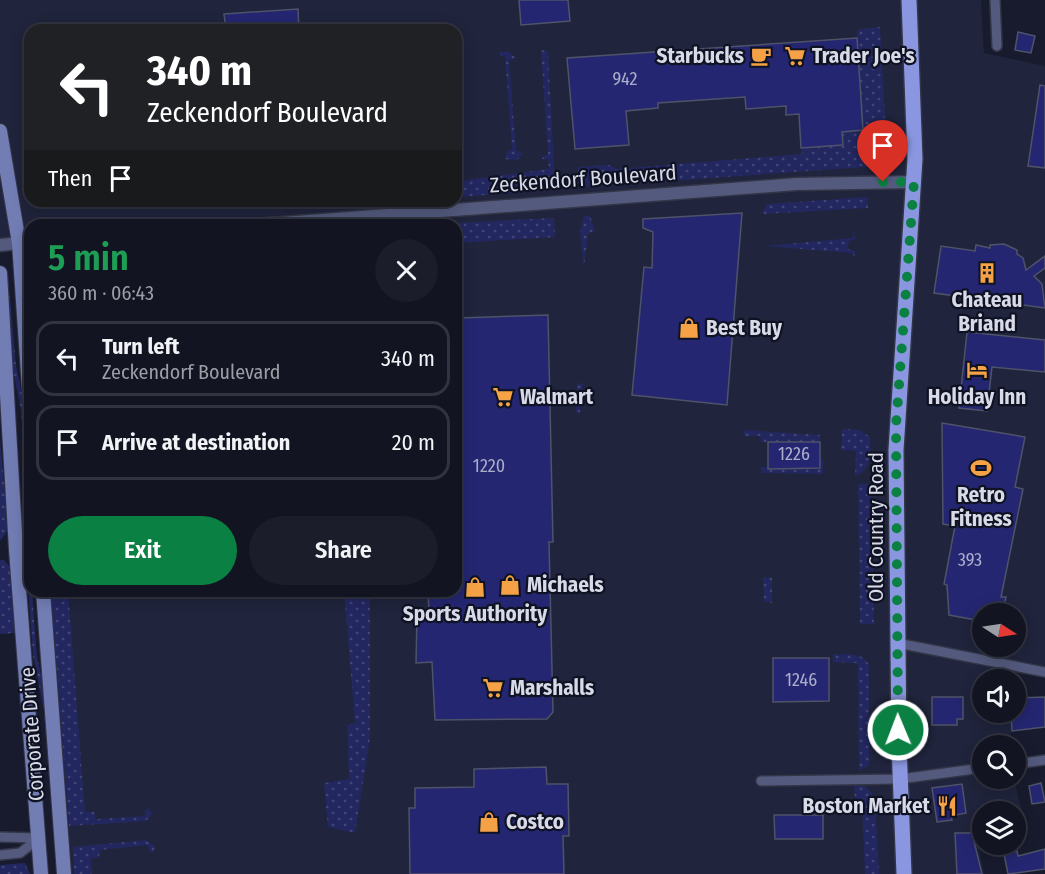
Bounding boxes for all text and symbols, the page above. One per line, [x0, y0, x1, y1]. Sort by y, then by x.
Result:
place label: Starbucks [657, 43, 744, 69]
place label: Trader Joe's [812, 43, 915, 69]
cafe icon: Starbucks [749, 44, 773, 68]
supermarket icon: Trader Joe's [783, 44, 807, 68]
text: 340 m [147, 46, 252, 96]
icon: left [48, 48, 126, 126]
house number: 942 [612, 68, 638, 90]
text: Zeckendorf Boulevard [147, 97, 388, 129]
pin [857, 120, 908, 182]
icon: arrive [866, 129, 899, 162]
street label: Zeckendorf Boulevard [489, 159, 677, 199]
icon: arrive [104, 162, 137, 195]
text: Then [48, 165, 92, 192]
text: 5 min [48, 236, 129, 280]
button: close [375, 239, 438, 302]
building icon: Chateau Briand [975, 261, 999, 285]
text: 360 m · 06:43 [48, 281, 154, 305]
place label: Chateau Briand [951, 287, 1023, 337]
place label: Best Buy [706, 315, 783, 341]
shop icon: Best Buy [677, 316, 701, 340]
text: Turn left [102, 333, 180, 360]
icon: left [51, 342, 84, 375]
text: 340 m [381, 345, 435, 372]
hotel icon: Holiday Inn [965, 358, 989, 382]
text: Zeckendorf Boulevard [102, 360, 281, 384]
place label: Walmart [520, 384, 594, 410]
place label: Holiday Inn [928, 384, 1026, 410]
supermarket icon: Walmart [491, 385, 515, 409]
icon: arrive [51, 426, 84, 459]
text: Arrive at destination [102, 429, 290, 456]
text: 20 m [392, 429, 435, 456]
house number: 1226 [778, 443, 810, 465]
street label: Old Country Road [863, 452, 889, 602]
house number: 1220 [473, 455, 505, 477]
sports icon: Retro Fitness [969, 456, 993, 480]
place label: Retro Fitness [950, 482, 1012, 532]
button: Exit [48, 516, 237, 585]
button: Share [249, 516, 438, 585]
house number: 393 [958, 549, 982, 571]
place label: Michaels [527, 572, 604, 598]
shop icon: Michaels [498, 573, 522, 597]
shop icon: Sports Authority [463, 575, 487, 599]
place label: Sports Authority [403, 601, 548, 627]
north arrow [972, 603, 1026, 657]
map controls [972, 603, 1026, 855]
street label: Corporate Drive [14, 666, 50, 802]
house number: 1246 [785, 669, 817, 691]
button: sound [972, 669, 1026, 723]
place label: Marshalls [510, 675, 594, 701]
supermarket icon: Marshalls [481, 676, 505, 700]
position arrow [866, 698, 930, 762]
button: search [972, 735, 1026, 789]
place label: Boston Market [803, 793, 931, 819]
restaurant icon: Boston Market [935, 794, 959, 818]
button: layers [972, 801, 1026, 855]
place label: Costco [506, 809, 564, 835]
shop icon: Costco [477, 810, 501, 834]

